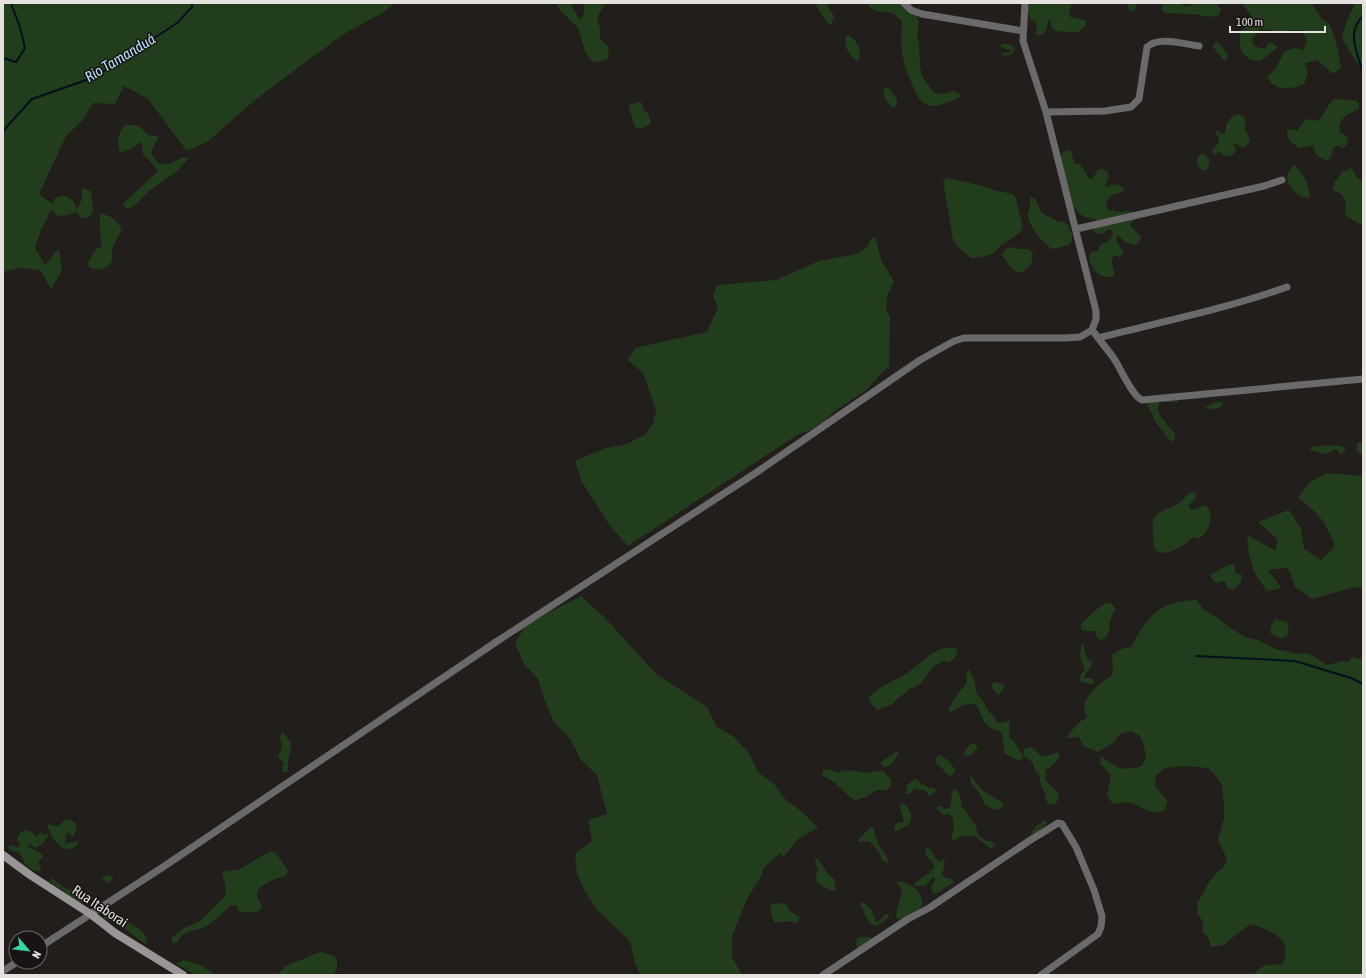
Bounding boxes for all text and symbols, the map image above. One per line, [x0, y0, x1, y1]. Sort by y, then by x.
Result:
scale bar [1230, 8, 1325, 34]
text: 100 m [1236, 15, 1263, 29]
water label: Rio Tamanduá [81, 30, 158, 85]
street label: Rua Itaborai [69, 882, 131, 930]
north arrow [8, 930, 48, 970]
text: N [30, 949, 44, 960]

